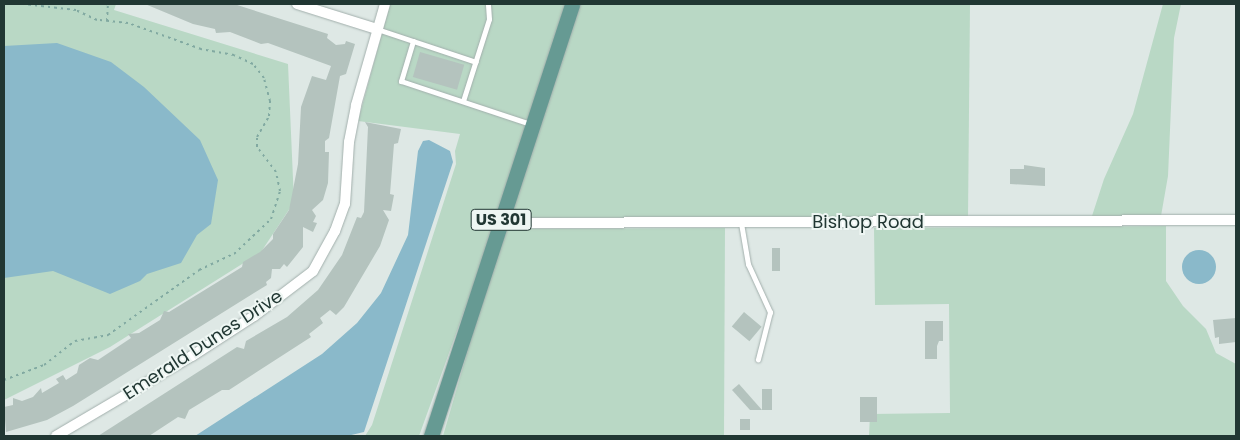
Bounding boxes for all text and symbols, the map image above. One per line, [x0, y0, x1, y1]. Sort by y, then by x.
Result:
road number: US 301 [470, 206, 532, 234]
street label: Bishop Road [812, 211, 924, 233]
street label: Emerald Dunes Drive [119, 285, 287, 405]

